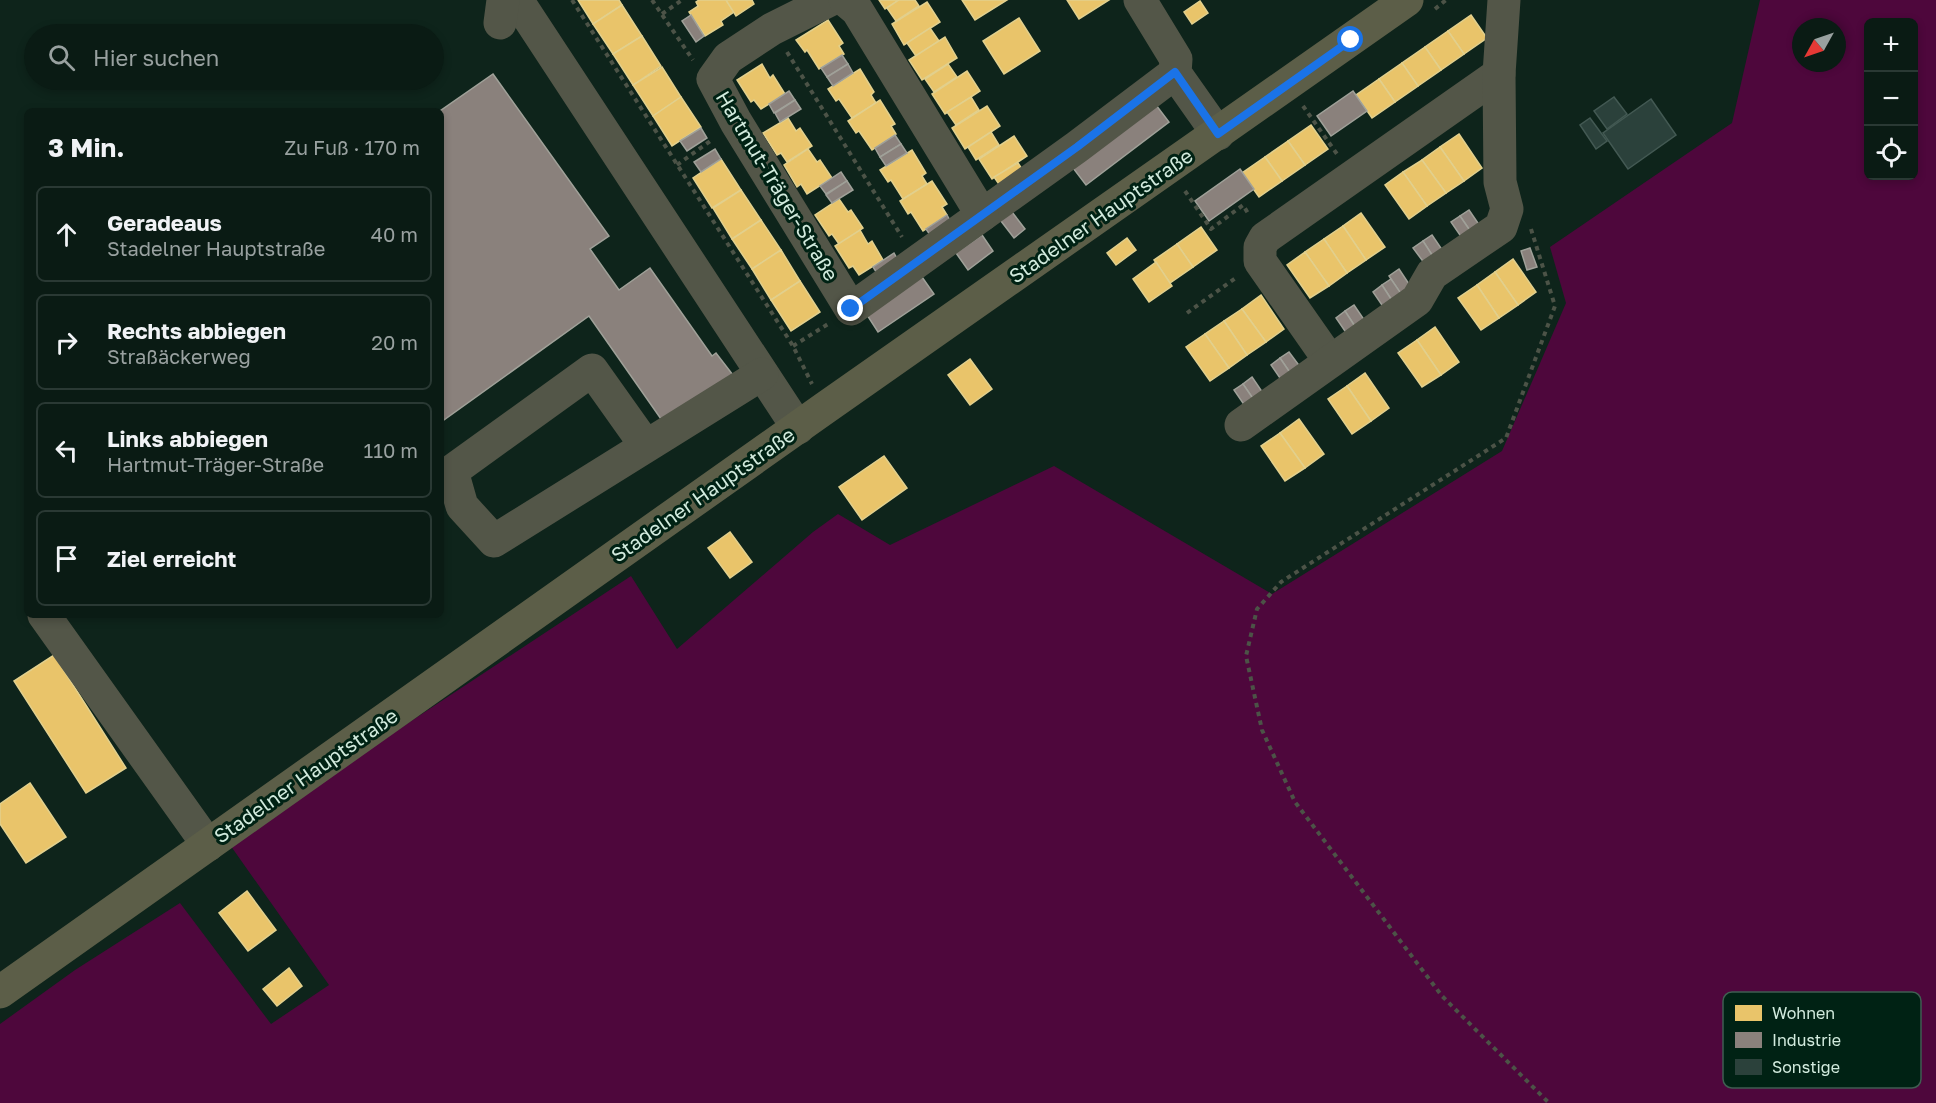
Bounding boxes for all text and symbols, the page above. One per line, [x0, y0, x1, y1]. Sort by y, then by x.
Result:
north arrow [1792, 18, 1846, 72]
map controls [1864, 18, 1918, 180]
button: + [1864, 18, 1918, 72]
search box [24, 24, 444, 90]
route start [1337, 26, 1363, 52]
icon: search [45, 41, 78, 74]
text: Hier suchen [93, 44, 219, 71]
button: − [1864, 72, 1918, 126]
street label: Hartmut-Träger-Straße [712, 86, 844, 285]
button: locate [1864, 126, 1918, 180]
text: 3 Min. [48, 132, 125, 163]
text: Zu Fuß · 170 m [284, 135, 420, 159]
street label: Stadelner Hauptstraße [1004, 143, 1197, 288]
text: Geradeaus [107, 209, 222, 236]
icon: ahead [50, 218, 83, 251]
text: 40 m [371, 222, 418, 246]
text: Stadelner Hauptstraße [107, 236, 325, 260]
route end [837, 295, 863, 321]
text: Rechts abbiegen [107, 317, 286, 344]
icon: right [50, 326, 83, 359]
text: 20 m [371, 330, 418, 354]
text: Straßäckerweg [107, 344, 251, 368]
street label: Stadelner Hauptstraße [606, 422, 799, 567]
text: Links abbiegen [107, 425, 268, 452]
icon: left [50, 434, 83, 467]
text: 110 m [364, 438, 418, 462]
text: Hartmut-Träger-Straße [107, 452, 324, 476]
icon: arrive [50, 542, 83, 575]
text: Ziel erreicht [107, 545, 236, 572]
street label: Stadelner Hauptstraße [209, 703, 402, 848]
legend [1723, 992, 1921, 1088]
text: Wohnen [1772, 1003, 1835, 1023]
text: Industrie [1772, 1030, 1841, 1050]
text: Sonstige [1772, 1057, 1840, 1077]

